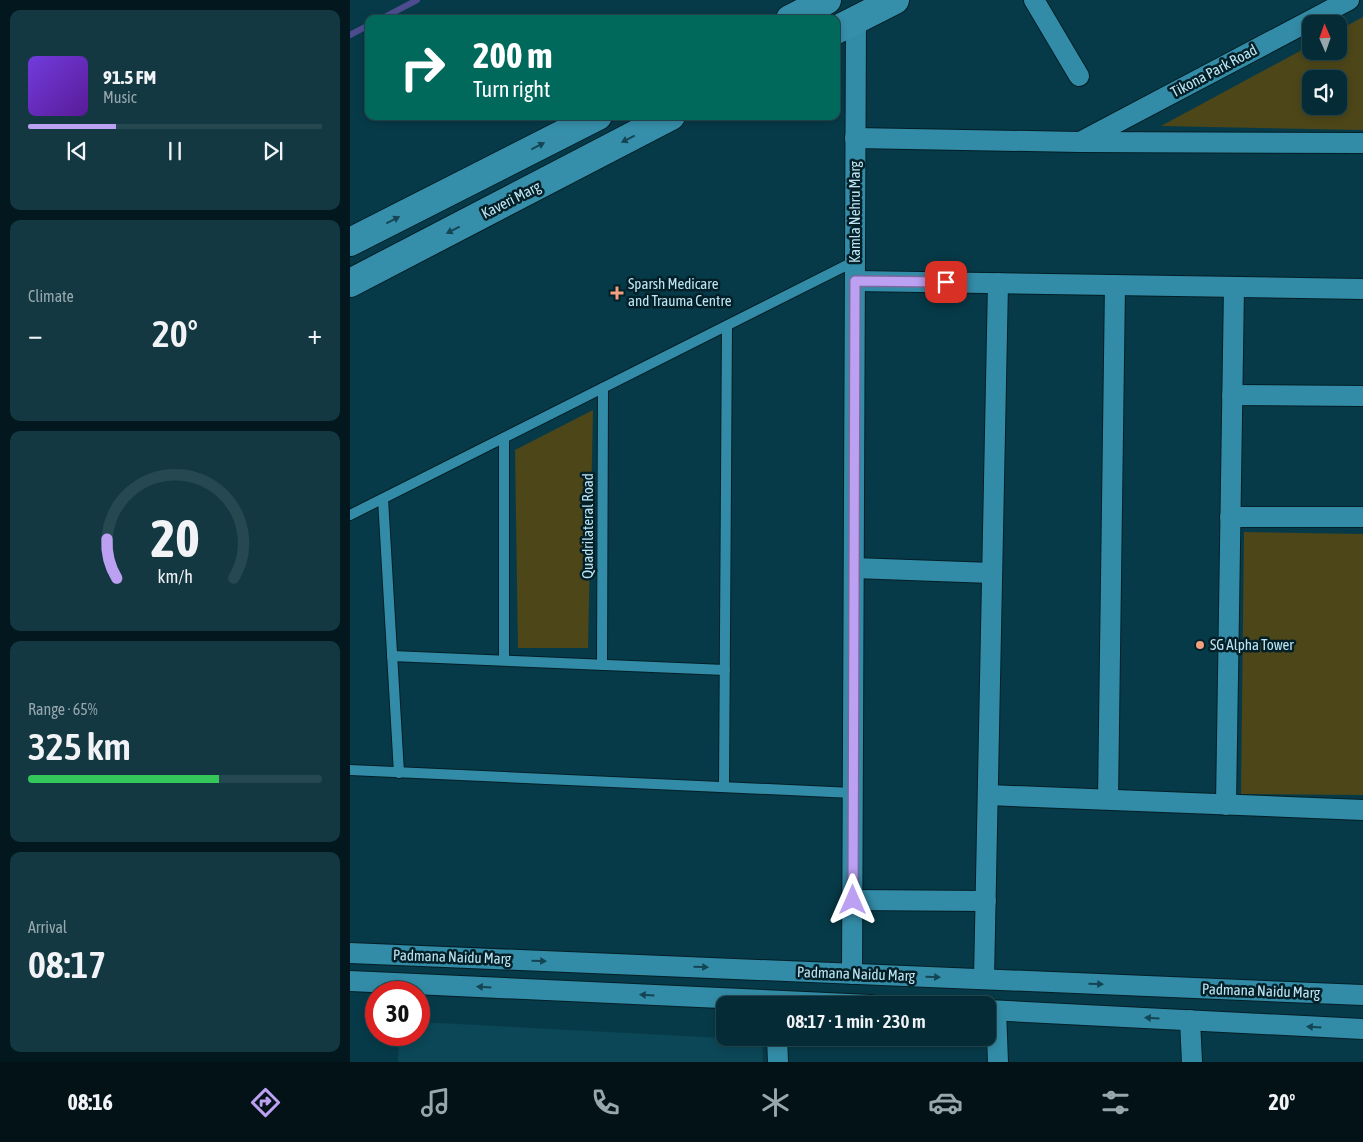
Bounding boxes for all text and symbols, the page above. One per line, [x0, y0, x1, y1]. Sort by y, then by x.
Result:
north arrow [1302, 15, 1348, 60]
map controls [1302, 15, 1347, 115]
icon: right [390, 35, 455, 100]
text: 200 m [473, 35, 552, 75]
street label: Tikona Park Road [1168, 41, 1260, 100]
text: 91.5 FM [103, 66, 156, 88]
button: sound [1302, 70, 1347, 115]
text: Turn right [473, 76, 550, 102]
text: Music [103, 88, 137, 106]
one-way arrow [621, 135, 635, 143]
icon: previous [63, 137, 91, 165]
icon: pause [161, 137, 189, 165]
icon: next [259, 137, 287, 165]
one-way arrow [531, 142, 546, 150]
street label: Kamla Nehru Marg [846, 160, 863, 263]
street label: Kaveri Marg [478, 177, 544, 222]
one-way arrow [386, 216, 401, 224]
one-way arrow [446, 226, 460, 234]
pin [925, 261, 967, 303]
icon: arrive [932, 268, 960, 296]
place label: Sparsh Medicare and Trauma Centre [628, 275, 732, 309]
marker: Sparsh Medicare and Trauma Centre [610, 286, 624, 300]
text: Climate [28, 287, 74, 305]
text: 20° [152, 312, 198, 355]
text: − [28, 318, 43, 350]
text: + [307, 318, 322, 350]
street label: Quadrilateral Road [579, 473, 596, 579]
text: 20 [151, 508, 199, 568]
text: km/h [157, 566, 193, 587]
place label: SG Alpha Tower [1210, 636, 1294, 653]
marker: SG Alpha Tower [1194, 639, 1206, 651]
text: Range · 65% [28, 700, 98, 718]
text: 325 km [28, 725, 131, 768]
position arrow [826, 873, 878, 925]
text: Arrival [28, 918, 67, 936]
text: 08:17 [28, 943, 106, 986]
street label: Padmana Naidu Marg [393, 946, 512, 967]
one-way arrow [531, 957, 547, 965]
street label: Padmana Naidu Marg [797, 963, 916, 984]
one-way arrow [693, 964, 709, 972]
one-way arrow [926, 973, 942, 981]
one-way arrow [1088, 980, 1104, 988]
street label: Padmana Naidu Marg [1202, 980, 1321, 1001]
speed limit sign: 30 [365, 981, 430, 1046]
one-way arrow [476, 983, 492, 991]
one-way arrow [638, 990, 654, 998]
text: 08:17 · 1 min · 230 m [786, 1010, 926, 1032]
one-way arrow [1144, 1014, 1160, 1022]
one-way arrow [1306, 1022, 1322, 1030]
icon: directions [248, 1085, 283, 1120]
icon: music [418, 1085, 453, 1120]
icon: phone [588, 1085, 623, 1120]
icon: climate [758, 1085, 793, 1120]
icon: car [928, 1085, 963, 1120]
icon: filters [1098, 1085, 1133, 1120]
text: 08:16 [68, 1089, 113, 1115]
text: 20° [1269, 1089, 1295, 1115]

